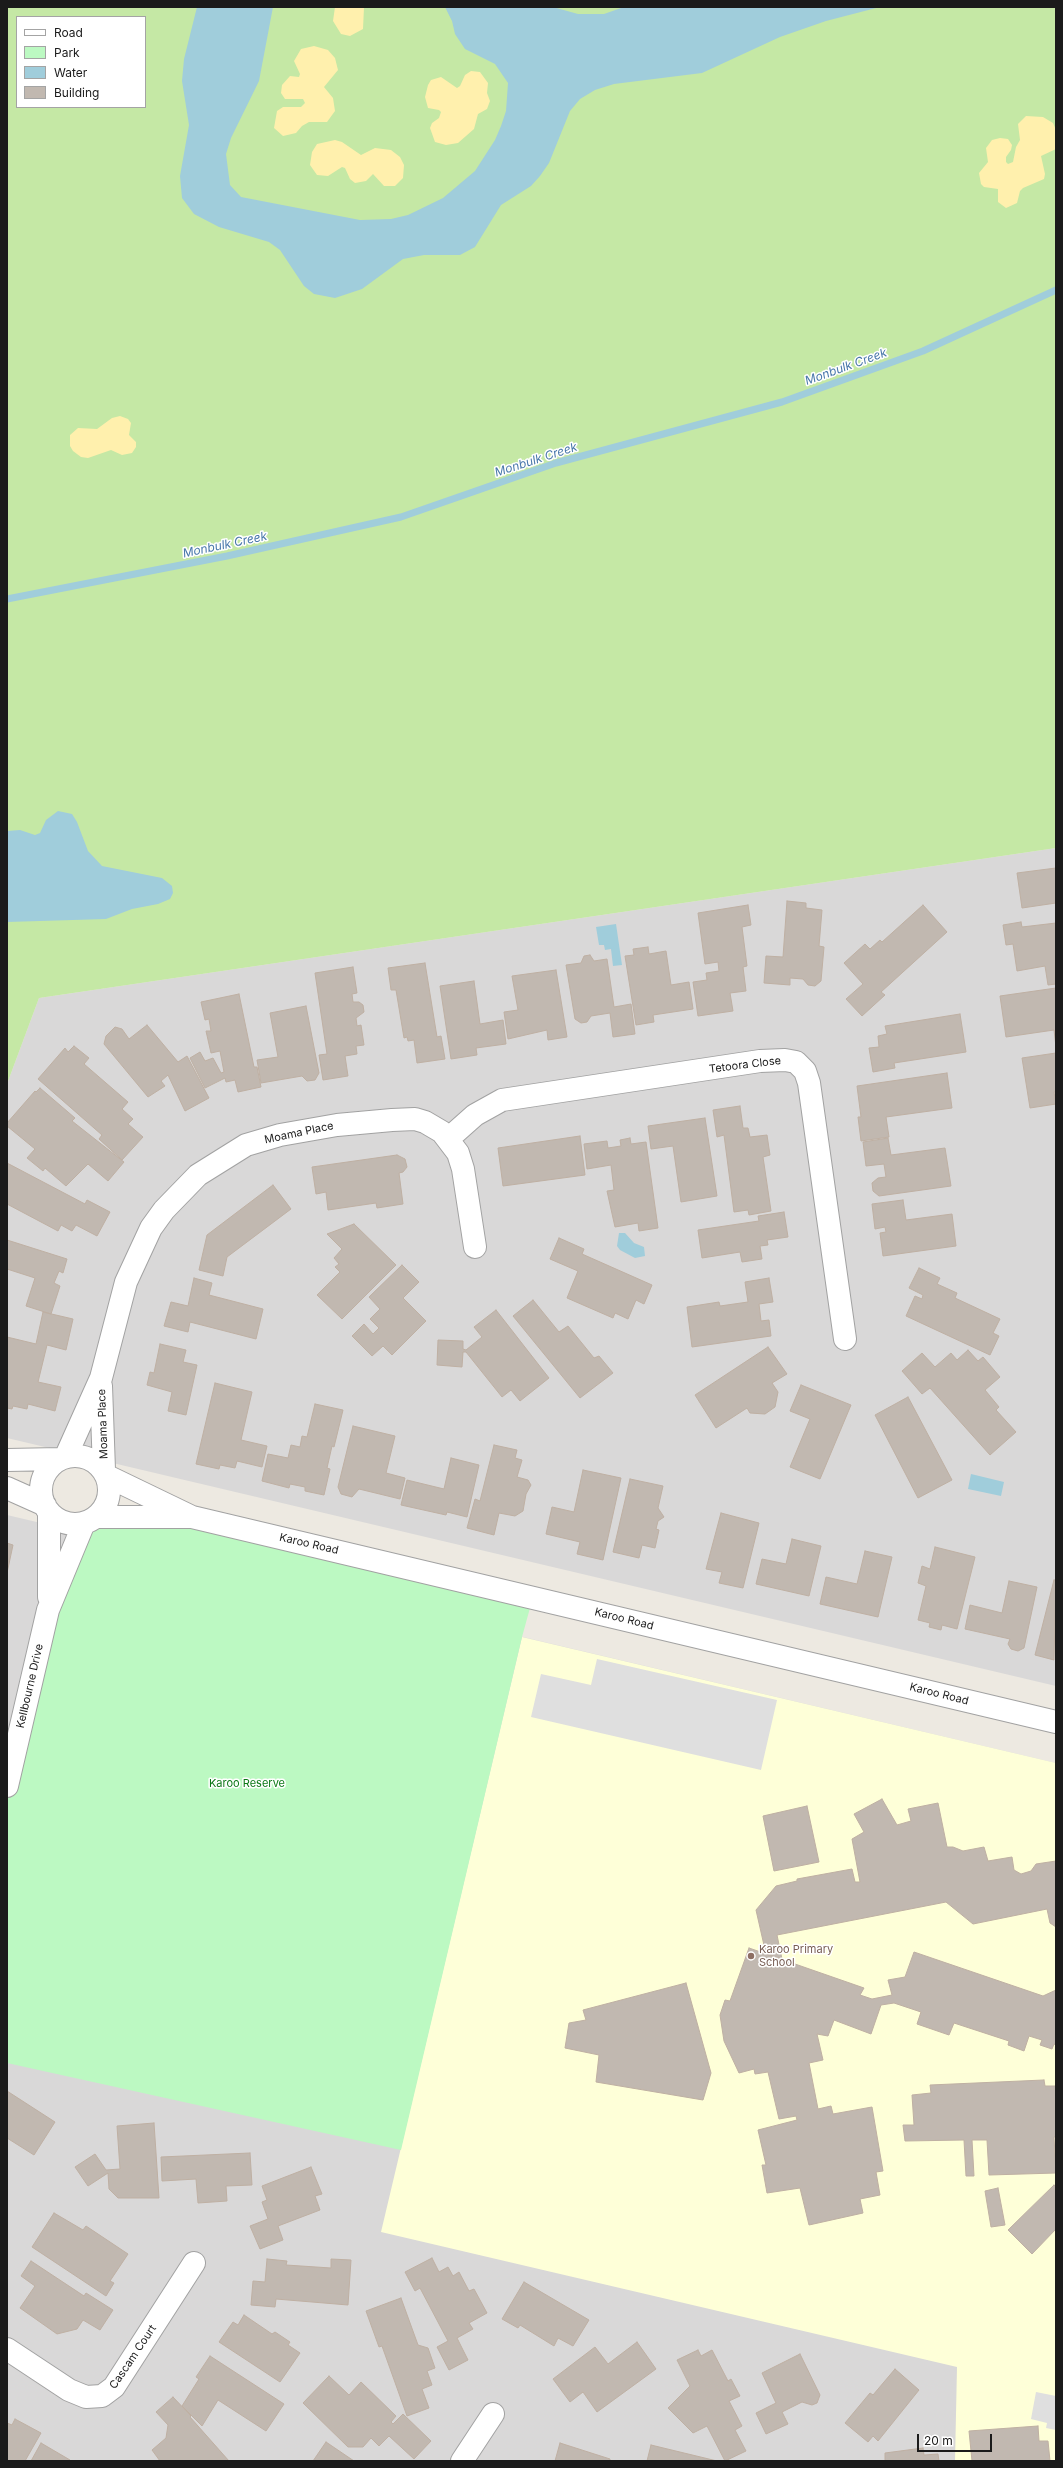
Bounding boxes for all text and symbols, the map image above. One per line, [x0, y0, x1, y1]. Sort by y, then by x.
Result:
legend [16, 16, 146, 108]
text: Road [54, 25, 83, 40]
text: Park [54, 45, 80, 60]
text: Water [54, 65, 87, 80]
text: Building [54, 85, 99, 100]
water label: Monbulk Creek [803, 346, 889, 388]
water label: Monbulk Creek [493, 440, 579, 480]
water label: Monbulk Creek [181, 529, 269, 561]
street label: Tetoora Close [708, 1054, 782, 1076]
street label: Moama Place [263, 1119, 335, 1147]
street label: Moama Place [95, 1389, 111, 1459]
street label: Karoo Road [278, 1531, 340, 1557]
street label: Karoo Road [593, 1605, 655, 1633]
street label: Kellbourne Drive [14, 1643, 46, 1729]
street label: Karoo Road [908, 1680, 970, 1708]
park label: Karoo Reserve [209, 1777, 285, 1791]
place label: Karoo Primary School [759, 1943, 833, 1969]
marker: Karoo Primary School [746, 1951, 756, 1961]
street label: Cascam Court [107, 2322, 159, 2392]
scale bar [919, 2426, 994, 2452]
text: 20 m [924, 2433, 953, 2448]

